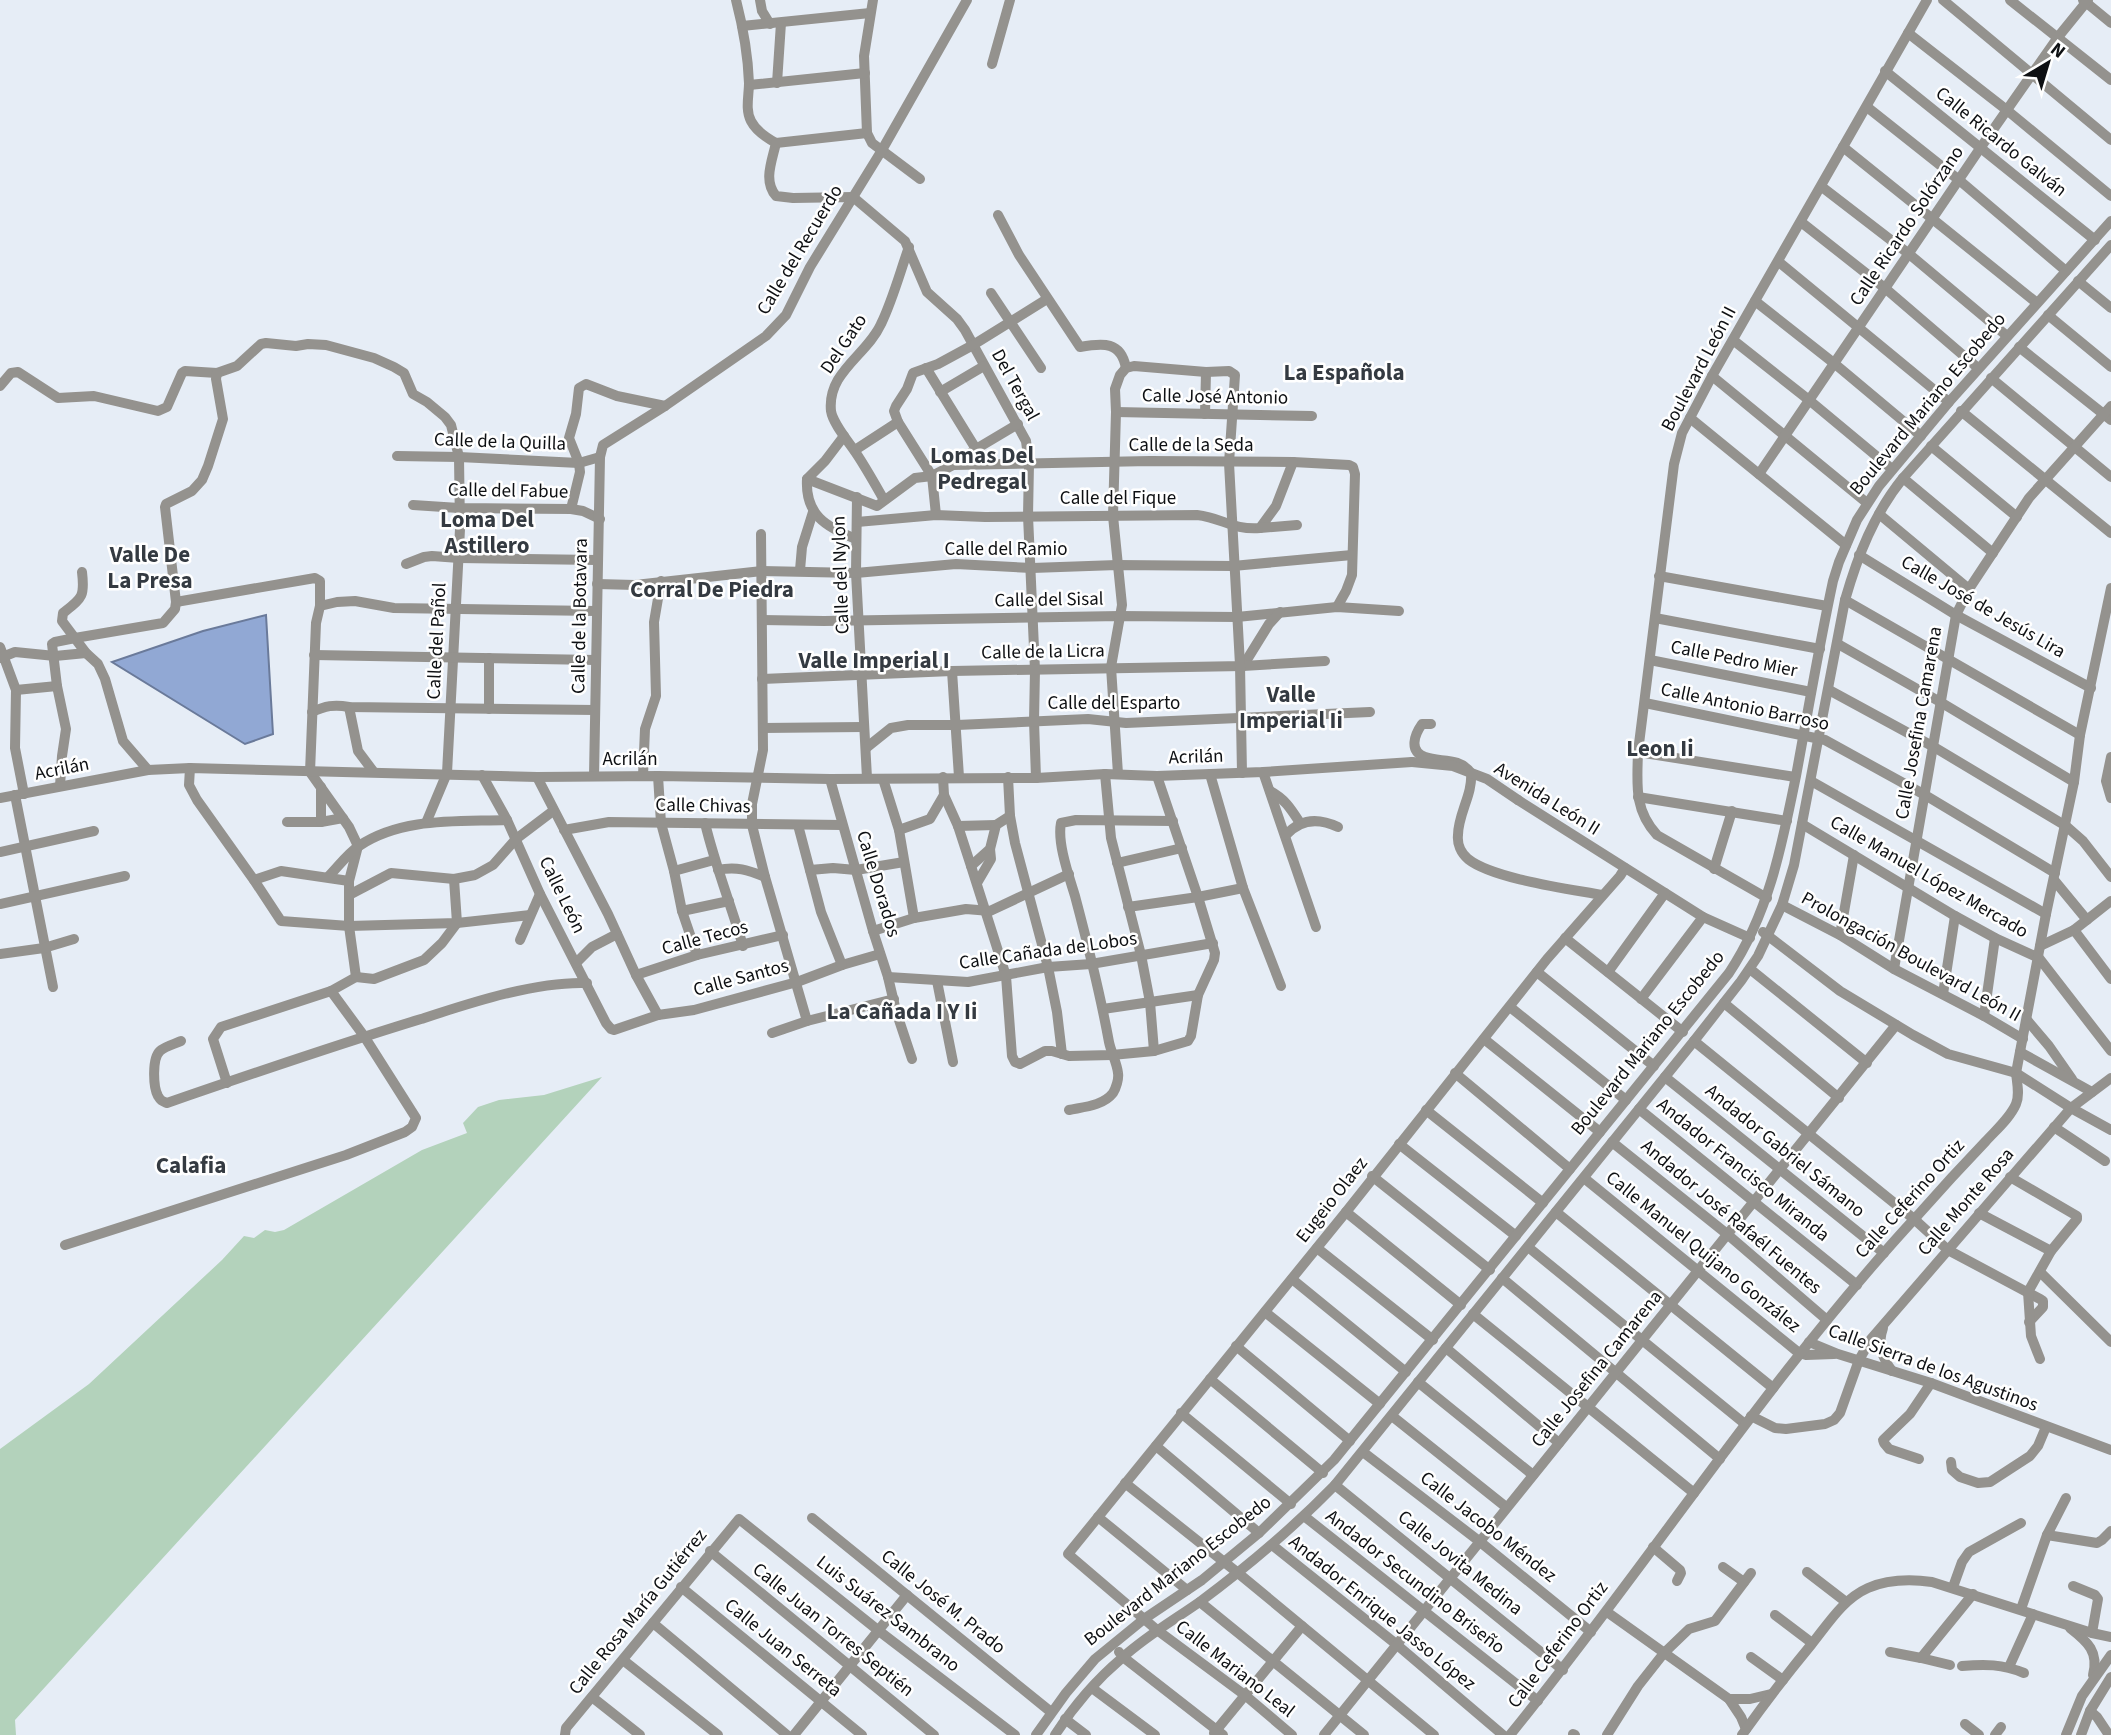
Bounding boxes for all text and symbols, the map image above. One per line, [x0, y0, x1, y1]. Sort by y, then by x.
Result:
north arrow [2013, 28, 2083, 98]
text: N [2044, 36, 2071, 65]
street label: Calle Ricardo Galván [1929, 80, 2073, 204]
street label: Calle Ricardo Solórzano [1843, 141, 1971, 311]
street label: Calle del Recuerdo [750, 180, 850, 320]
street label: Boulevard León II [1655, 302, 1743, 436]
street label: Boulevard Mariano Escobedo [1843, 307, 2013, 501]
street label: Del Gato [814, 309, 874, 379]
street label: Del Tergal [984, 344, 1046, 426]
district label: La Española [1283, 356, 1405, 389]
street label: Calle José Antonio [1142, 382, 1288, 412]
street label: Calle de la Quilla [433, 426, 567, 458]
street label: Calle de la Seda [1128, 432, 1254, 459]
district label: Lomas Del Pedregal [930, 439, 1034, 498]
street label: Calle del Fabue [448, 476, 568, 506]
street label: Calle del Fique [1060, 485, 1176, 512]
district label: Loma Del Astillero [440, 503, 534, 562]
street label: Calle del Nylon [825, 515, 857, 635]
street label: Calle del Ramio [945, 536, 1068, 563]
district label: Valle De La Presa [107, 538, 193, 597]
street label: Calle de la Botavara [565, 538, 595, 694]
street label: Calle José de Jesús Lira [1896, 549, 2070, 665]
district label: Corral De Piedra [630, 573, 794, 606]
street label: Calle del Pañol [420, 582, 454, 700]
street label: Calle del Sisal [994, 586, 1104, 614]
street label: Calle Josefina Camarena [1889, 624, 1949, 822]
street label: Calle Pedro Mier [1668, 633, 1800, 685]
street label: Calle de la Licra [981, 637, 1105, 667]
district label: Valle Imperial I [797, 644, 950, 677]
street label: Calle Antonio Barroso [1658, 676, 1832, 738]
district label: Valle Imperial Ii [1239, 678, 1343, 737]
street label: Calle del Esparto [1048, 690, 1180, 717]
district label: Leon Ii [1626, 732, 1694, 765]
street label: Acrilán [1168, 743, 1224, 771]
street label: Acrilán [602, 746, 658, 773]
street label: Acrilán [32, 750, 92, 788]
street label: Avenida León II [1489, 756, 1605, 842]
street label: Calle Chivas [655, 792, 751, 820]
street label: Calle Manuel López Mercado [1825, 809, 2033, 945]
street label: Calle Dorados [849, 828, 907, 940]
street label: Calle León [532, 852, 592, 938]
street label: Prolongación Boulevard León II [1796, 885, 2026, 1029]
street label: Calle Tecos [659, 914, 751, 962]
street label: Calle Cañada de Lobos [957, 925, 1139, 977]
street label: Boulevard Mariano Escobedo [1565, 945, 1731, 1141]
street label: Calle Santos [690, 952, 792, 1004]
district label: La Cañada I Y Ii [827, 995, 977, 1028]
street label: Andador Gabriel Sámano [1699, 1078, 1871, 1224]
street label: Andador Francisco Miranda [1651, 1092, 1835, 1248]
street label: Andador José Rafaél Fuentes [1635, 1133, 1827, 1301]
street label: Calle Ceferino Ortiz [1849, 1133, 1971, 1265]
street label: Calle Monte Rosa [1911, 1142, 2021, 1262]
district label: Calafia [156, 1149, 226, 1182]
street label: Eugeio Olaez [1290, 1151, 1374, 1249]
street label: Calle Manuel Quijano González [1600, 1165, 1806, 1339]
street label: Calle Josefina Camarena [1525, 1285, 1669, 1453]
street label: Calle Sierra de los Agustinos [1824, 1317, 2042, 1419]
street label: Calle Jacobo Méndez [1414, 1465, 1562, 1589]
street label: Boulevard Mariano Escobedo [1079, 1489, 1277, 1653]
street label: Andador Secundino Briseño [1320, 1503, 1510, 1661]
street label: Calle Jovita Medina [1392, 1504, 1528, 1622]
street label: Calle Rosa María Gutiérrez [562, 1523, 714, 1701]
street label: Andador Enrique Jasso López [1283, 1529, 1481, 1697]
street label: Calle José M. Prado [875, 1543, 1011, 1661]
street label: Luis Suárez Sambrano [810, 1549, 966, 1679]
street label: Calle Juan Torres Septién [747, 1556, 919, 1704]
street label: Calle Ceferino Ortiz [1501, 1576, 1615, 1714]
street label: Calle Juan Serreta [719, 1592, 847, 1704]
street label: Calle Mariano Leal [1170, 1614, 1300, 1724]

